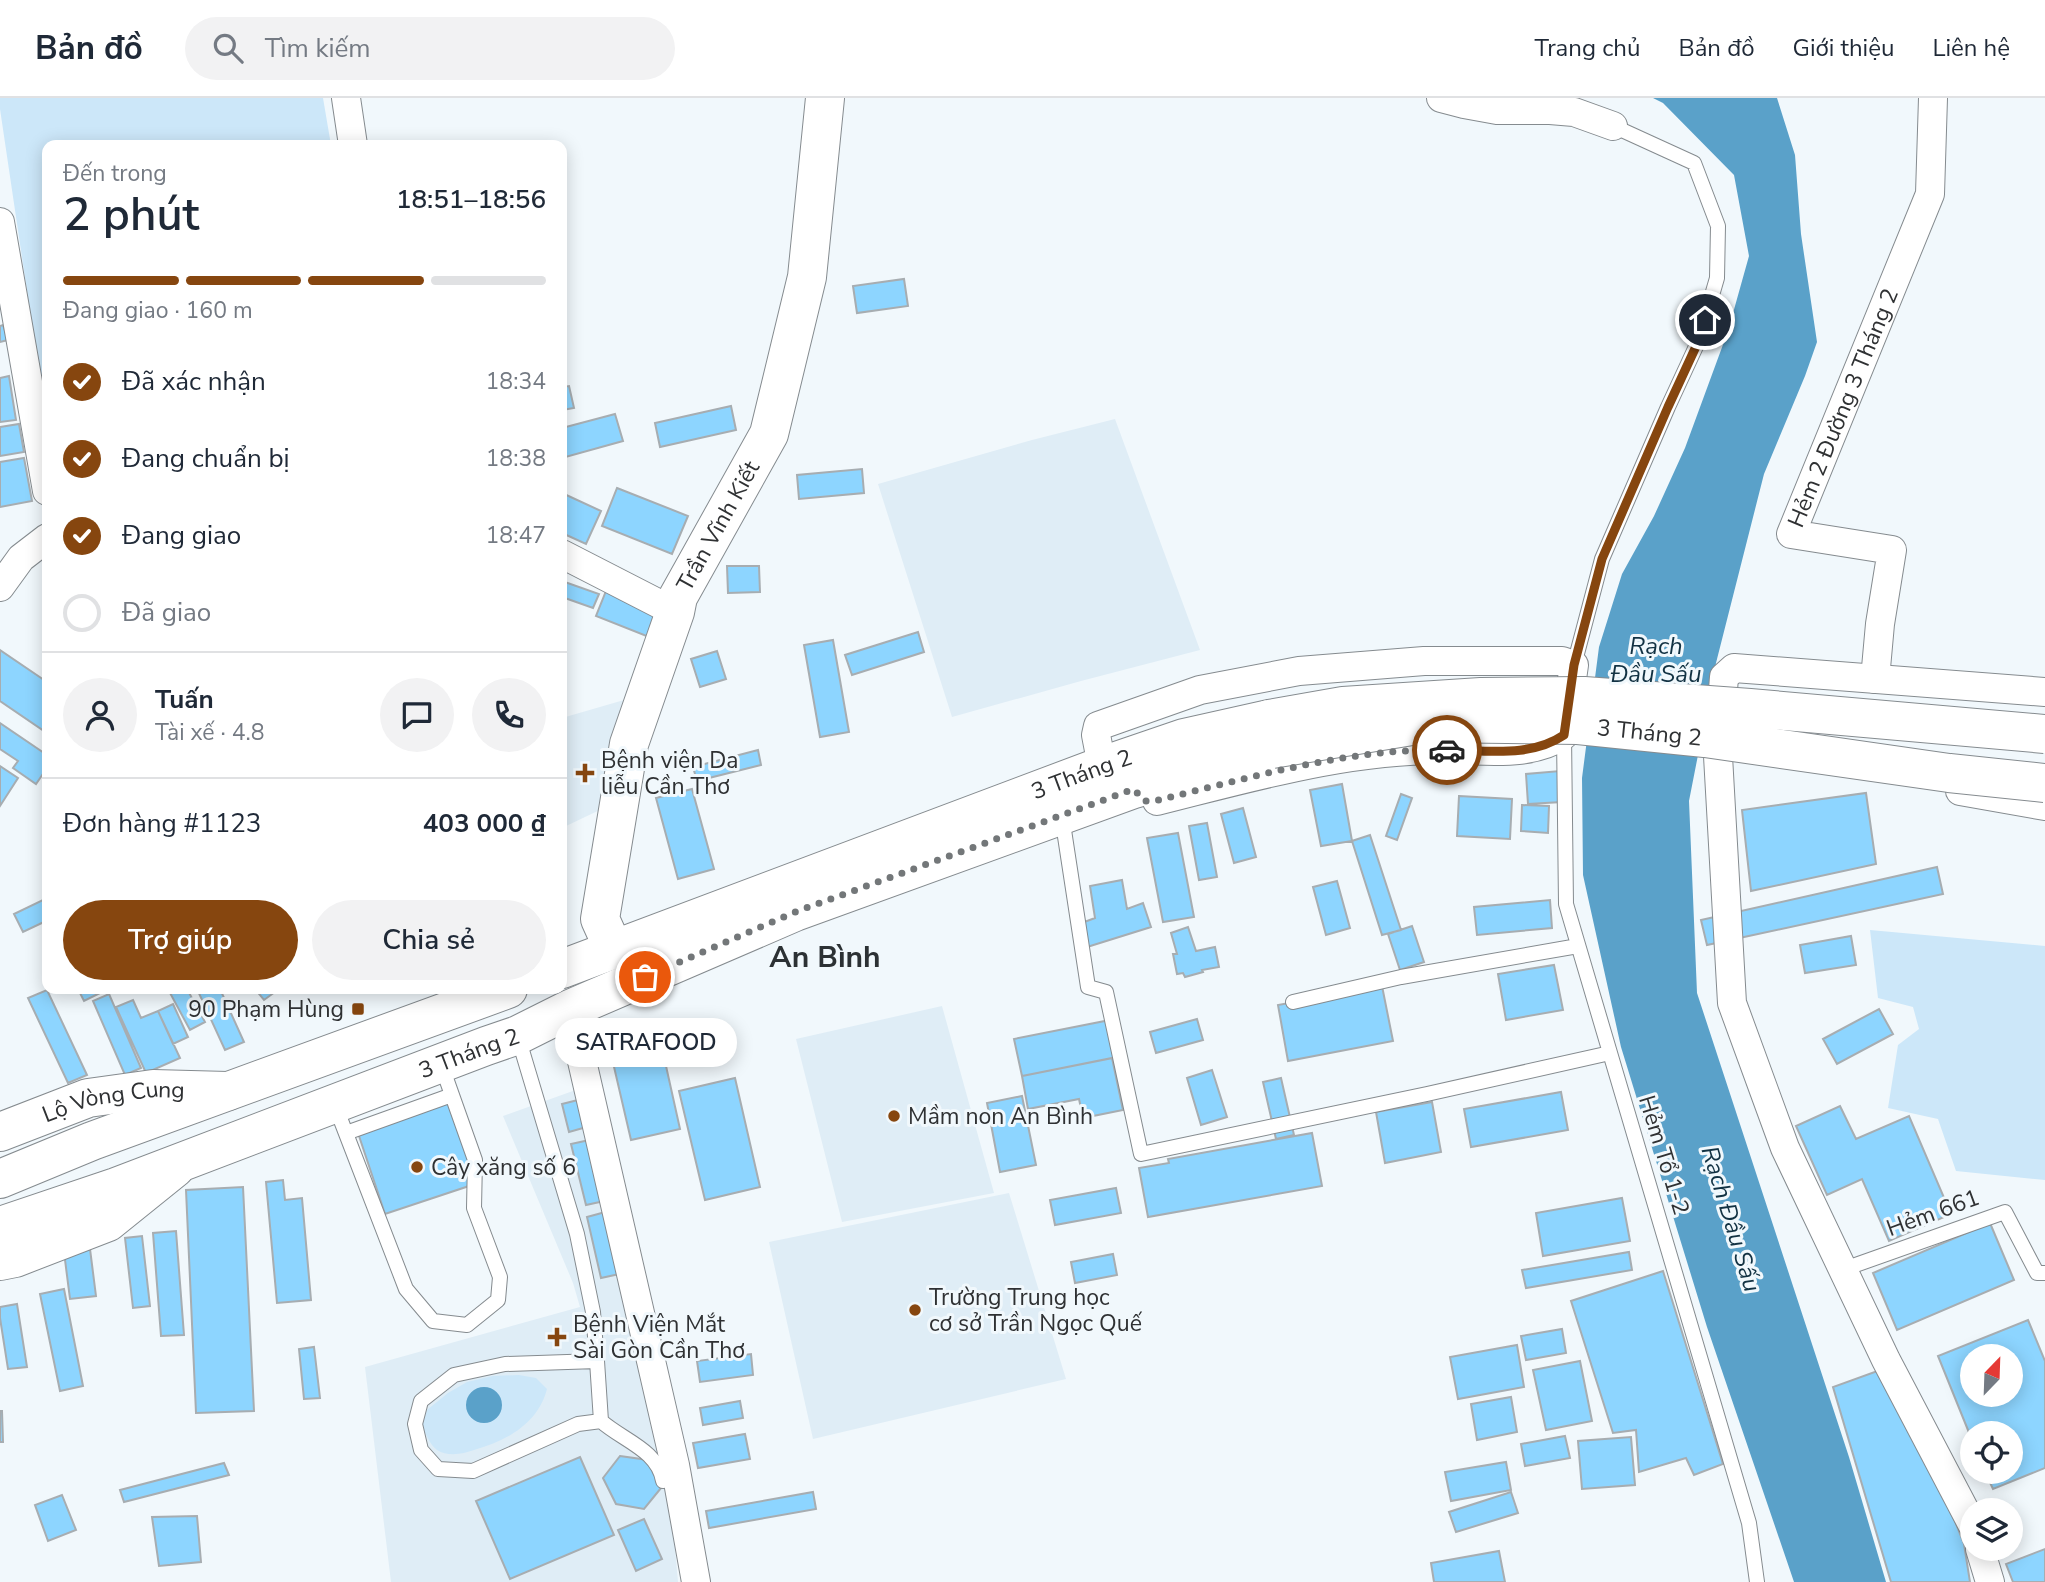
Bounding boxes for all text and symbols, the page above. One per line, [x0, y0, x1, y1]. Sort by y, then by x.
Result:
search box [185, 17, 675, 80]
text: Bản đồ [35, 26, 143, 71]
icon: search [209, 29, 247, 67]
text: Tìm kiếm [265, 31, 371, 66]
text: Trang chủ [1535, 32, 1640, 64]
text: Bản đồ [1678, 32, 1755, 64]
text: Giới thiệu [1793, 32, 1894, 64]
text: Liên hệ [1932, 32, 2010, 64]
text: Đến trong [63, 158, 167, 189]
text: 18:51–18:56 [396, 182, 546, 217]
text: 2 phút [63, 183, 199, 246]
street label: Hẻm 2 Đường 3 Tháng 2 [1780, 283, 1905, 532]
pin [1675, 290, 1735, 350]
text: Đang giao · 160 m [63, 295, 253, 326]
icon: home [1686, 301, 1724, 339]
icon: check [63, 363, 101, 401]
text: Đã xác nhận [122, 364, 266, 399]
text: 18:34 [486, 366, 546, 397]
icon: check [63, 440, 101, 478]
text: Đang chuẩn bị [122, 441, 290, 476]
text: 18:38 [486, 443, 546, 474]
street label: Trần Vĩnh Kiết [669, 454, 767, 597]
icon: check [63, 517, 101, 555]
text: Đang giao [122, 518, 241, 553]
text: 18:47 [486, 520, 546, 551]
text: Đã giao [122, 595, 211, 630]
water label: Rạch Đầu Sấu [1610, 630, 1702, 690]
button: person [63, 678, 137, 752]
button: chat [380, 678, 454, 752]
button: phone [472, 678, 546, 752]
text: Tuấn [155, 682, 214, 717]
street label: 3 Tháng 2 [1596, 712, 1703, 753]
courier [1412, 715, 1482, 785]
text: Tài xế · 4.8 [155, 717, 264, 748]
icon: car [1428, 731, 1466, 769]
street label: 3 Tháng 2 [1027, 741, 1136, 807]
place label: Bệnh viện Da liễu Cần Thơ [601, 745, 738, 802]
marker: Bệnh viện Da liễu Cần Thơ [575, 763, 595, 783]
text: Đơn hàng #1123 [63, 806, 261, 841]
text: 403 000 ₫ [423, 806, 546, 841]
button: Trợ giúp [63, 900, 298, 980]
button: Chia sẻ [312, 900, 546, 980]
district label: An Bình [769, 937, 881, 978]
pin [615, 947, 675, 1007]
icon: bag [626, 958, 664, 996]
place label: 90 Phạm Hùng [188, 994, 344, 1025]
marker: 90 Phạm Hùng [350, 1001, 366, 1017]
callout: SATRAFOOD [554, 1019, 736, 1068]
street label: 3 Tháng 2 [414, 1020, 523, 1086]
text: SATRAFOOD [576, 1027, 716, 1058]
street label: Lộ Vòng Cung [38, 1073, 185, 1130]
street label: Hẻm Tổ 1-2 [1631, 1091, 1697, 1219]
place label: Mầm non An Bình [908, 1101, 1093, 1132]
marker: Mầm non An Bình [886, 1108, 902, 1124]
water label: Rạch Đầu Sấu [1694, 1142, 1768, 1296]
place label: Cây xăng số 6 [431, 1152, 576, 1183]
marker: Cây xăng số 6 [409, 1159, 425, 1175]
street label: Hẻm 661 [1882, 1182, 1984, 1244]
place label: Trường Trung học cơ sở Trần Ngọc Quế [929, 1282, 1143, 1339]
marker: Trường Trung học cơ sở Trần Ngọc Quế [907, 1302, 923, 1318]
place label: Bệnh Viện Mắt Sài Gòn Cần Thơ [573, 1309, 745, 1366]
marker: Bệnh Viện Mắt Sài Gòn Cần Thơ [547, 1327, 567, 1347]
north arrow [1960, 1344, 2023, 1407]
map controls [1960, 1344, 2023, 1561]
button: locate [1960, 1421, 2023, 1484]
button: layers [1960, 1498, 2023, 1561]

